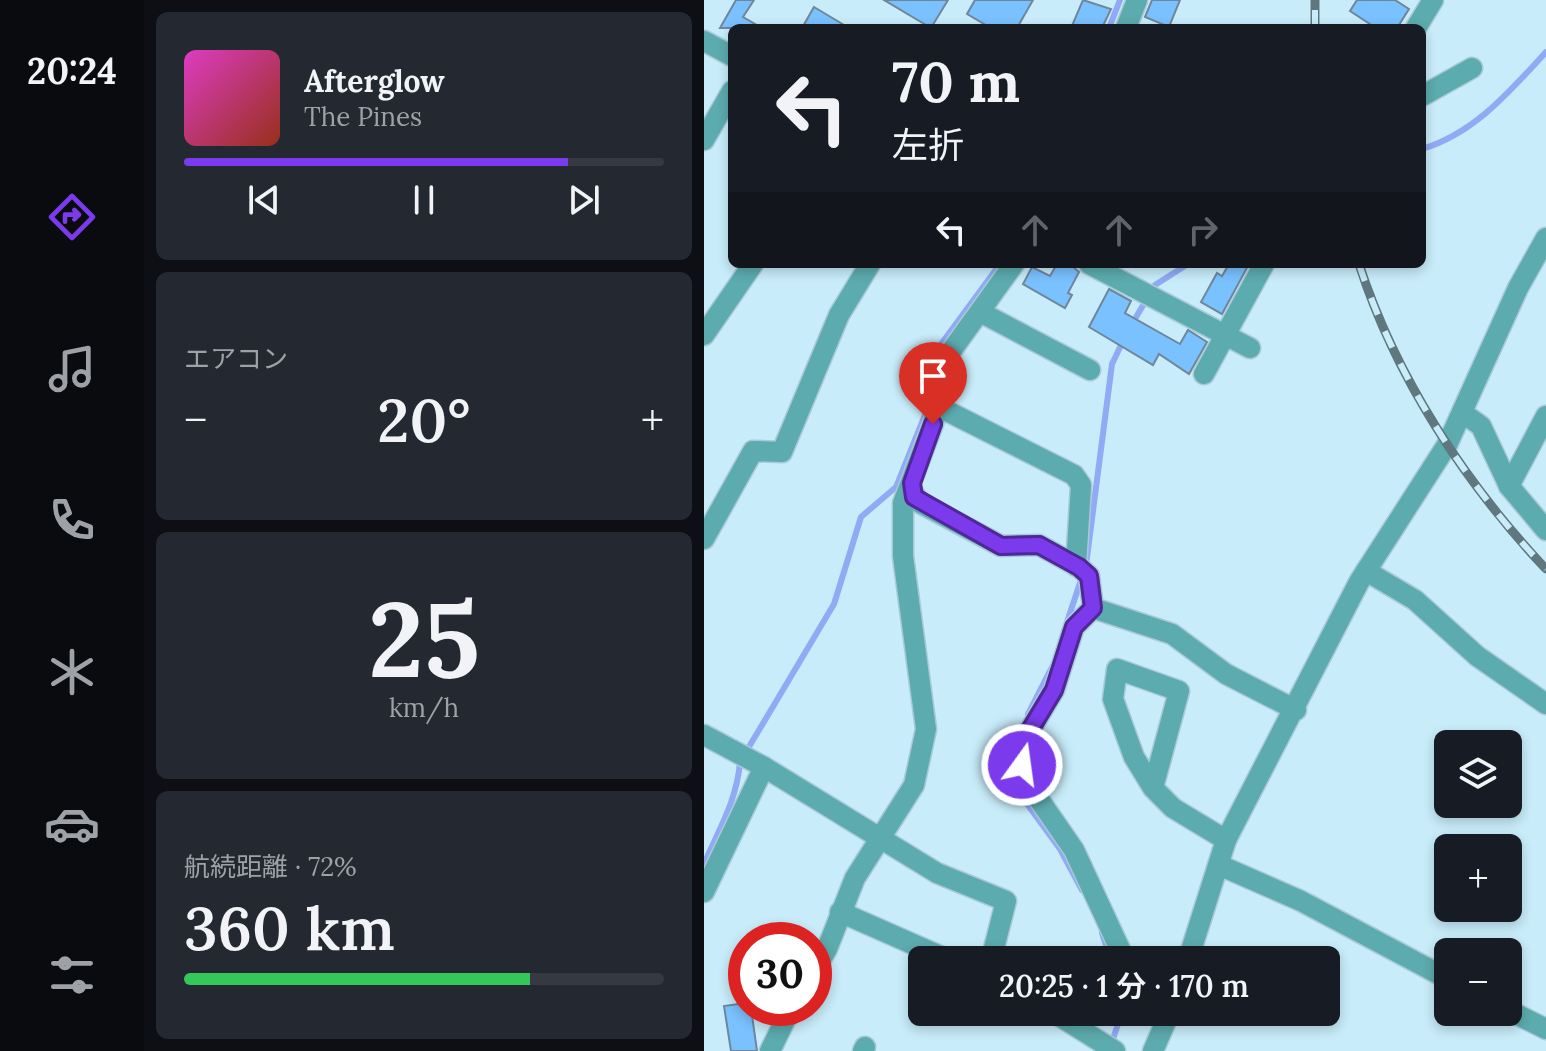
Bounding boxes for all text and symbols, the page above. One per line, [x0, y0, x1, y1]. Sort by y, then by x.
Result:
text: 70 m [892, 46, 1020, 117]
text: 20:24 [27, 48, 117, 94]
icon: left [760, 56, 864, 160]
text: Afterglow [304, 62, 445, 100]
text: The Pines [304, 100, 422, 133]
text: 左折 [892, 122, 964, 168]
icon: previous [242, 178, 286, 222]
icon: pause [402, 178, 446, 222]
icon: next [562, 178, 606, 222]
icon: directions [44, 189, 100, 245]
icon: left [929, 208, 973, 252]
icon: ahead [1013, 208, 1057, 252]
icon: ahead [1097, 208, 1141, 252]
icon: right [1181, 208, 1225, 252]
icon: music [44, 341, 100, 397]
text: エアコン [184, 342, 288, 375]
pin [899, 342, 967, 424]
icon: arrive [911, 354, 955, 398]
text: 20° [377, 382, 471, 458]
text: − [184, 392, 207, 448]
text: + [641, 392, 664, 448]
icon: phone [44, 492, 100, 548]
text: 25 [368, 572, 480, 705]
icon: climate [44, 644, 100, 700]
text: km/h [389, 691, 459, 724]
position arrow [980, 723, 1064, 807]
map controls [1434, 730, 1522, 1026]
button: layers [1434, 730, 1522, 818]
icon: car [44, 796, 100, 852]
button: + [1434, 834, 1522, 922]
text: 航続距離 · 72% [184, 850, 357, 883]
text: 360 km [184, 890, 395, 966]
speed limit sign: 30 [728, 922, 832, 1026]
button: − [1434, 938, 1522, 1026]
icon: filters [44, 947, 100, 1003]
text: 20:25 · 1 分 · 170 m [999, 967, 1249, 1005]

